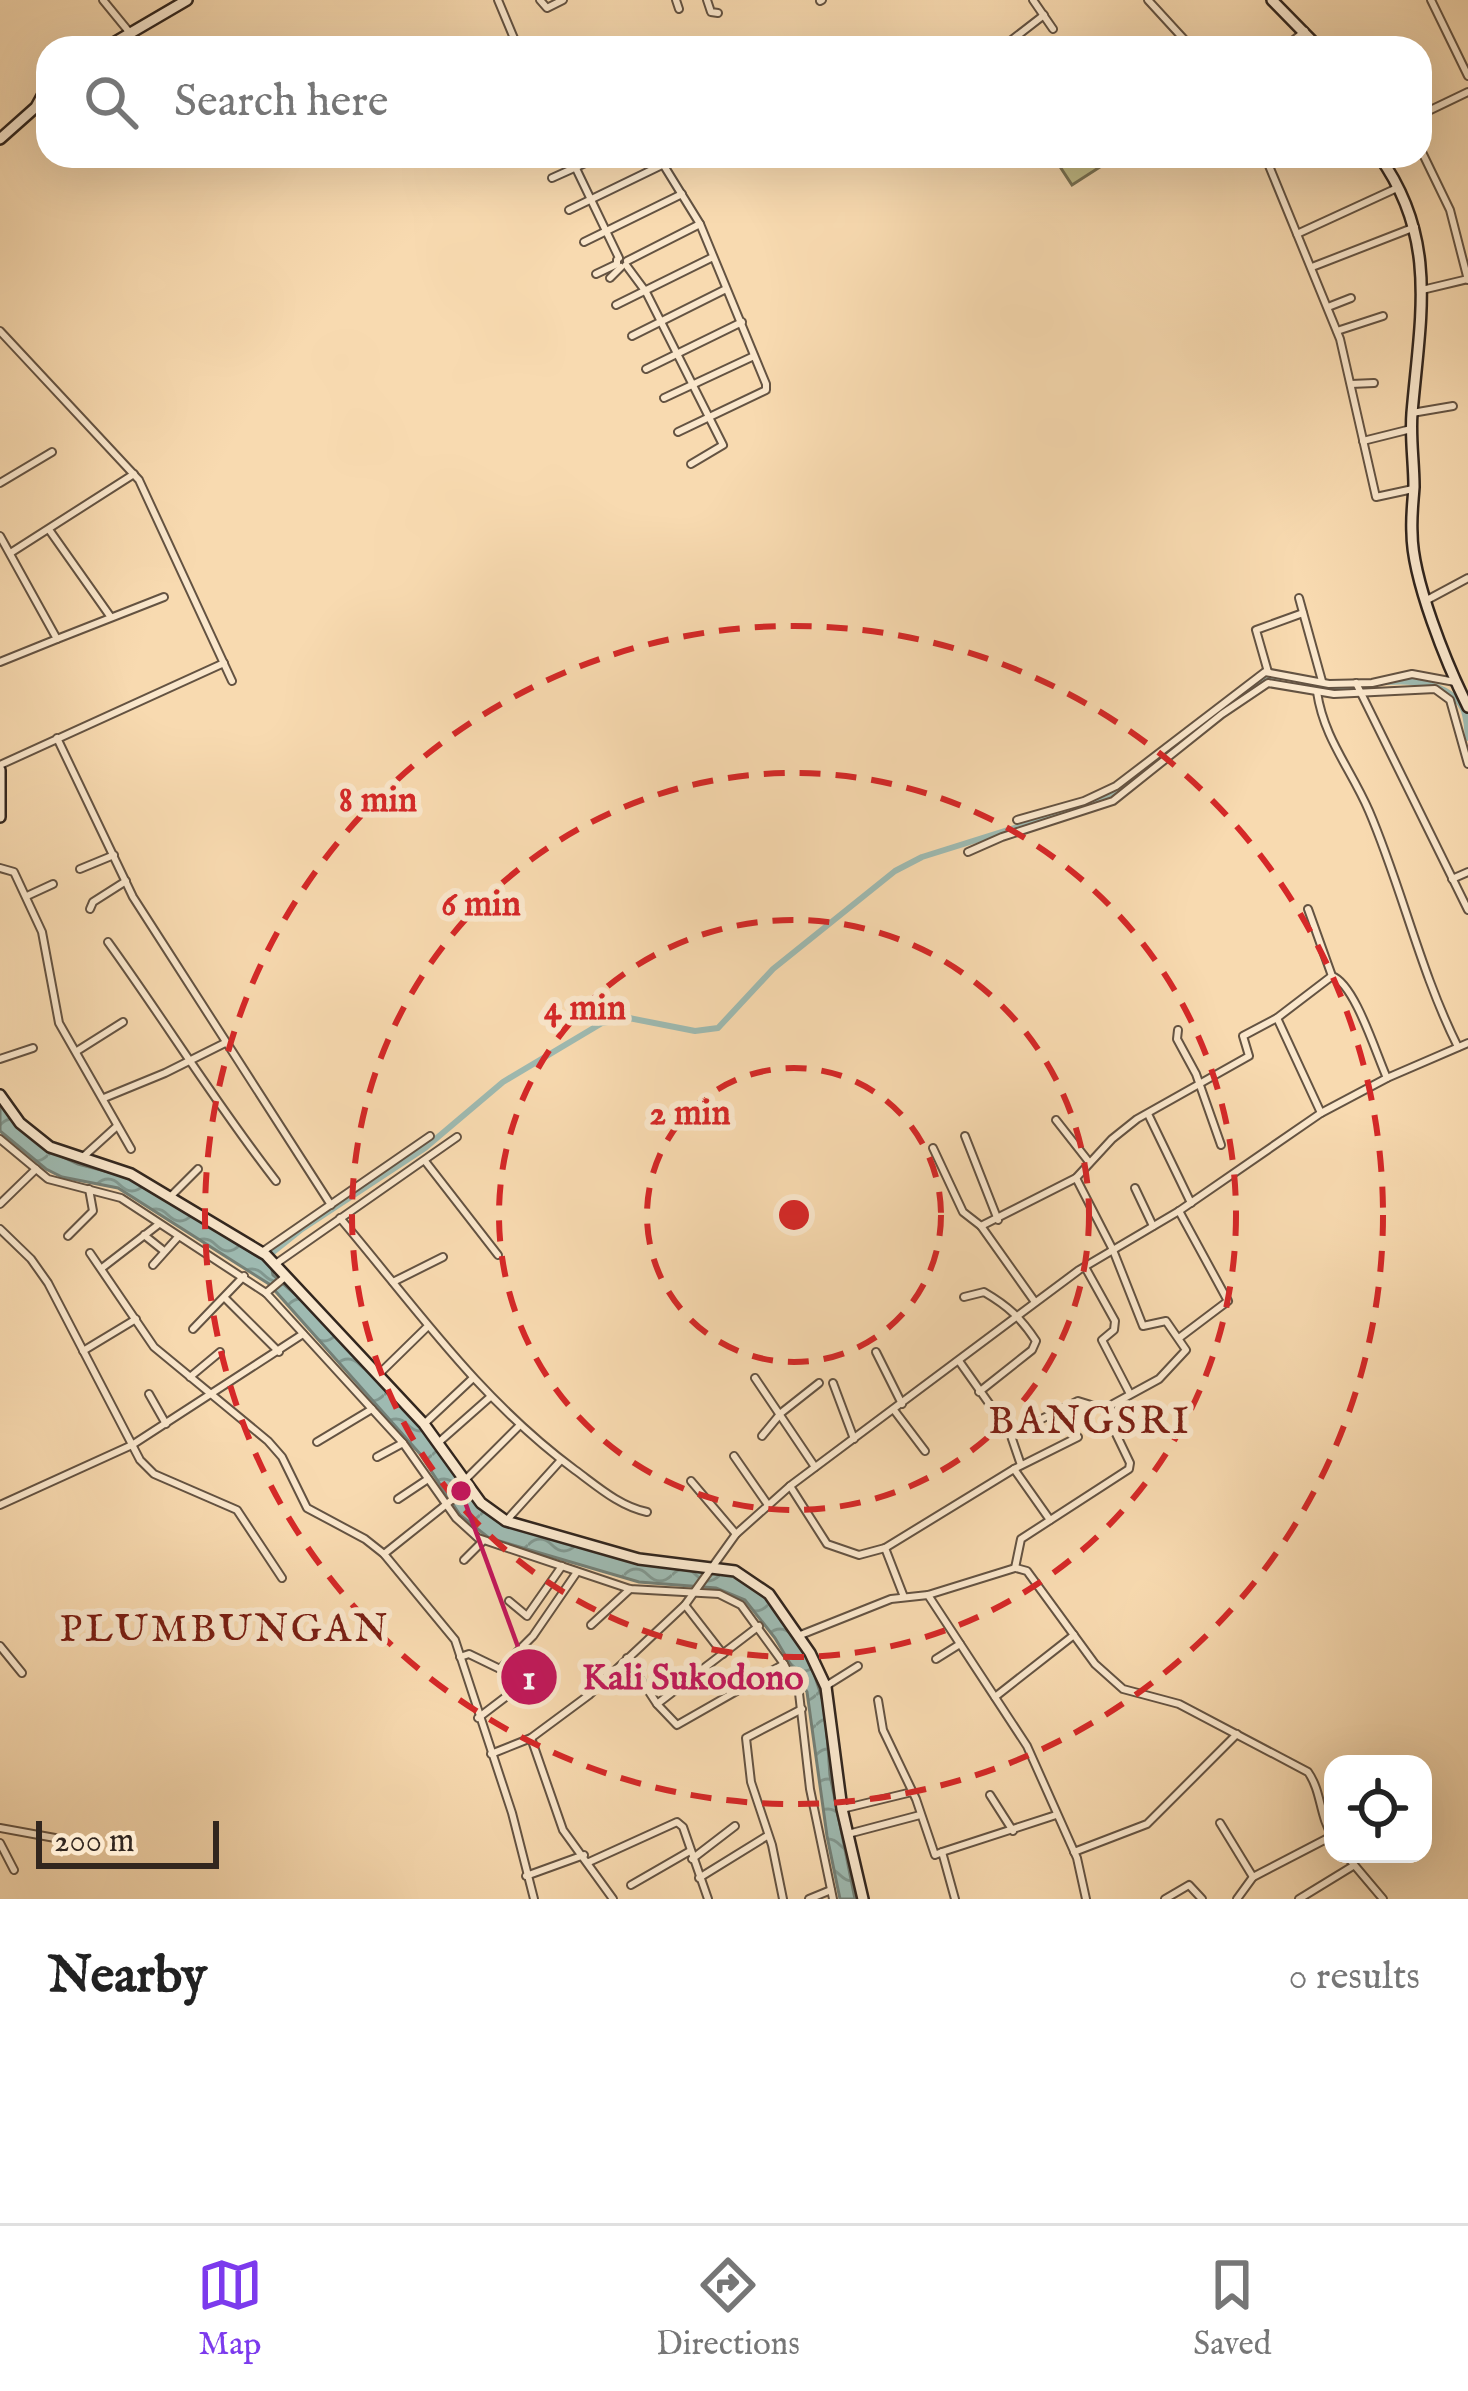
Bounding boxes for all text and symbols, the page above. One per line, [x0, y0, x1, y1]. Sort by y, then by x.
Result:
search box [36, 36, 1432, 168]
icon: search [78, 69, 144, 135]
text: Search here [174, 74, 388, 131]
text: 8 min [339, 778, 417, 824]
text: 6 min [441, 882, 521, 928]
text: 4 min [544, 986, 626, 1032]
text: 2 min [649, 1091, 731, 1137]
centre of rings [773, 1194, 815, 1236]
district label: BANGSRI [988, 1398, 1192, 1447]
district label: PLUMBUNGAN [59, 1606, 391, 1655]
callout: Kali Sukodono [499, 1641, 828, 1713]
text: 1 [522, 1656, 536, 1702]
text: Kali Sukodono [582, 1656, 804, 1702]
map controls [1324, 1755, 1432, 1863]
button: locate [1324, 1755, 1432, 1863]
scale bar [36, 1815, 219, 1868]
text: 200 m [54, 1821, 135, 1863]
text: Nearby [48, 1945, 207, 2010]
text: 0 results [1288, 1953, 1420, 2002]
tab: Map [197, 2252, 263, 2366]
tab: Directions [656, 2252, 800, 2366]
tab: Saved [1193, 2252, 1271, 2366]

